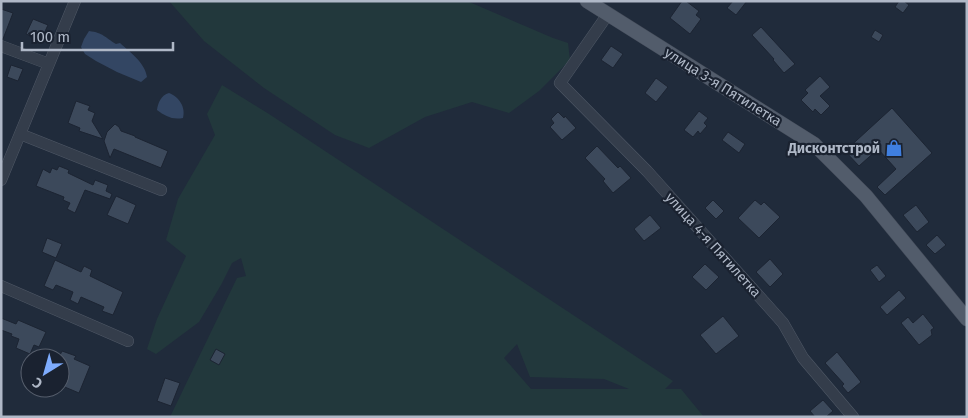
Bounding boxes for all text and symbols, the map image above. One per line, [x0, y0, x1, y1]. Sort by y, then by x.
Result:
scale bar [22, 20, 174, 52]
text: 100 m [30, 28, 70, 46]
street label: улица 3-я Пятилетка [661, 44, 785, 130]
shop icon: Дисконтстрой [884, 138, 904, 158]
place label: Дисконтстрой [787, 140, 880, 157]
street label: улица 4-я Пятилетка [661, 189, 765, 301]
north arrow [20, 348, 70, 398]
text: С [29, 374, 46, 392]

